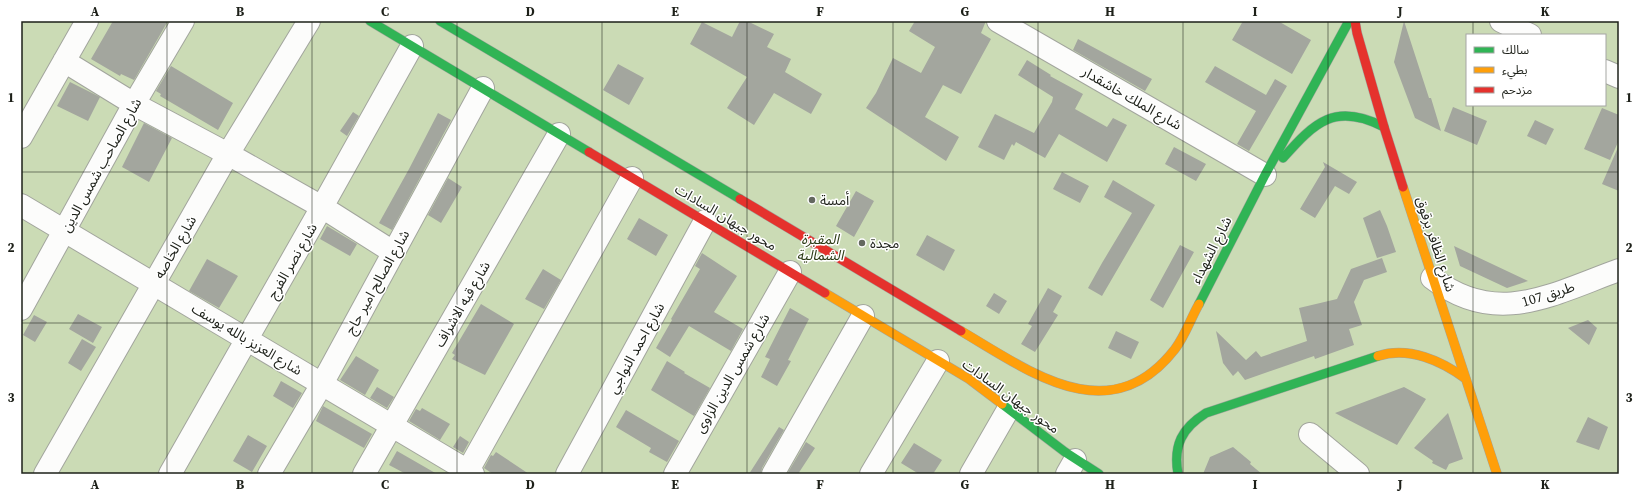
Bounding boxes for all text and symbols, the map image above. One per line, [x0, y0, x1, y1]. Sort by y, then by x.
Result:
text: A [91, 3, 100, 20]
text: B [236, 3, 245, 20]
text: C [381, 3, 389, 20]
text: D [525, 3, 535, 20]
text: E [671, 3, 679, 20]
text: F [816, 3, 824, 20]
text: G [961, 3, 970, 20]
text: H [1105, 3, 1115, 20]
text: I [1252, 3, 1258, 20]
text: J [1396, 3, 1403, 20]
text: K [1540, 3, 1550, 20]
legend [1466, 34, 1606, 106]
text: سالك [1502, 42, 1529, 58]
street label: شارع الملك خاشقدار [1077, 61, 1186, 136]
text: بطيء [1502, 62, 1528, 80]
text: مزدحم [1502, 82, 1532, 99]
text: 1 [7, 89, 15, 106]
text: 1 [1625, 89, 1633, 106]
street label: شارع الصاحب شمس الدين [56, 94, 147, 236]
street label: محور جيهان السادات [671, 179, 781, 255]
place label: أمسة [820, 190, 850, 210]
street label: شارع الظافر برقوق [1410, 194, 1461, 295]
marker: أمسة [807, 195, 817, 205]
street label: شارع الخاصه [149, 212, 202, 283]
street label: شارع الشهداء [1186, 213, 1237, 288]
street label: شارع نصر الفرج [262, 219, 323, 303]
street label: شارع الصالح امير حاج [340, 226, 415, 338]
park label: المقبرة الشمالية [797, 229, 845, 265]
place label: مجدة [870, 233, 899, 253]
marker: مجدة [857, 238, 867, 248]
text: 2 [7, 239, 15, 256]
text: 2 [1625, 239, 1633, 256]
street label: شارع قبه الاشراف [429, 257, 496, 351]
street label: طريق 107 [1519, 276, 1577, 312]
street label: شارع العزيز بالله يوسف [187, 298, 306, 381]
street label: شارع احمد النواجي [603, 299, 670, 398]
street label: شارع شمس الدين الزاوى [690, 309, 775, 437]
street label: محور جيهان السادات [958, 354, 1064, 438]
text: 3 [7, 389, 15, 406]
text: 3 [1625, 389, 1633, 406]
text: A [91, 476, 100, 493]
text: B [236, 476, 245, 493]
text: C [381, 476, 389, 493]
text: D [525, 476, 535, 493]
text: E [671, 476, 679, 493]
text: F [816, 476, 824, 493]
text: G [961, 476, 970, 493]
text: H [1105, 476, 1115, 493]
text: I [1252, 476, 1258, 493]
text: J [1396, 476, 1403, 493]
text: K [1540, 476, 1550, 493]

